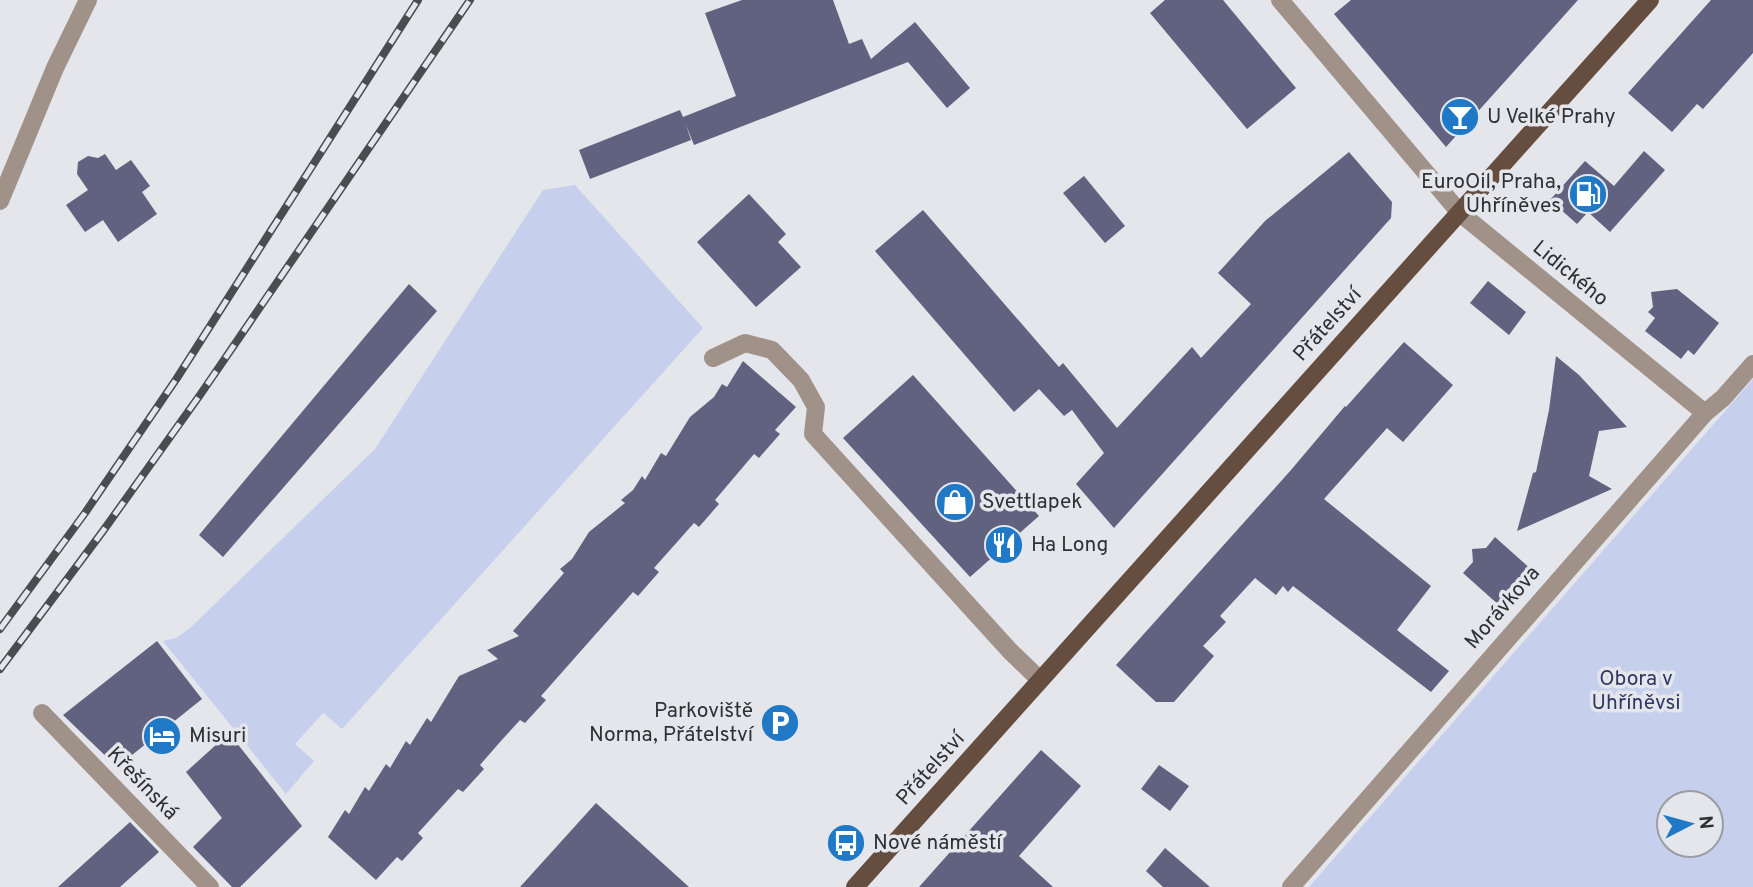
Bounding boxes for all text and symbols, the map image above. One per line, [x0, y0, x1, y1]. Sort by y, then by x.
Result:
bar icon: U Velké Prahy [1439, 96, 1481, 138]
place label: U Velké Prahy [1487, 104, 1616, 131]
place label: EuroOil, Praha, Uhříněves [1421, 169, 1561, 220]
fuel station icon: EuroOil, Praha, Uhříněves [1567, 173, 1609, 215]
street label: Lidického [1526, 235, 1614, 313]
street label: Přátelství [1288, 281, 1369, 368]
shop icon: Svettlapek [934, 481, 976, 523]
place label: Svettlapek [982, 489, 1083, 516]
restaurant icon: Ha Long [983, 524, 1025, 566]
place label: Ha Long [1031, 532, 1108, 559]
street label: Morávkova [1459, 561, 1547, 655]
park label: Obora v Uhříněvsi [1591, 666, 1681, 717]
place label: Parkoviště Norma, Přátelství [589, 698, 755, 749]
parking icon: Parkoviště Norma, Přátelství [759, 702, 801, 744]
hotel icon: Misuri [141, 715, 183, 757]
place label: Misuri [189, 723, 246, 750]
street label: Přátelství [891, 725, 972, 812]
street label: Křešínská [100, 742, 184, 826]
north arrow [1655, 789, 1725, 859]
text: N [1692, 814, 1718, 830]
bus stop icon: Nové náměstí [825, 822, 867, 864]
place label: Nové náměstí [873, 830, 1003, 857]

